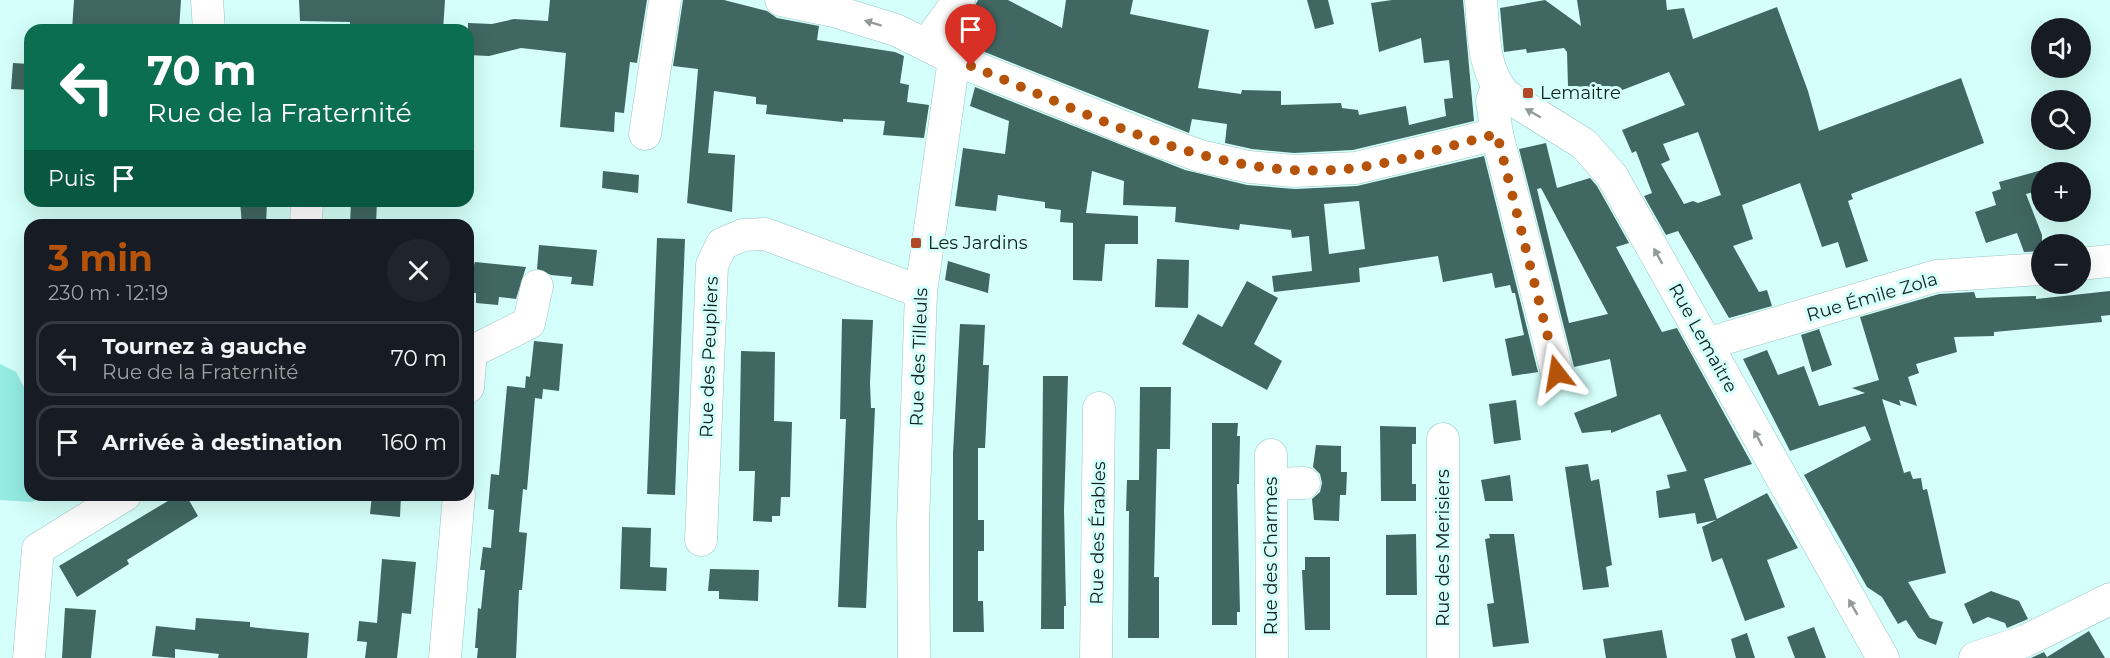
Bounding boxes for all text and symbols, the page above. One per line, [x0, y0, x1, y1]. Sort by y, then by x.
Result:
pin [945, 4, 996, 66]
icon: arrive [954, 13, 987, 46]
one-way arrow [864, 17, 882, 27]
map controls [2031, 18, 2091, 294]
button: sound [2031, 18, 2091, 78]
text: 70 m [147, 44, 257, 96]
icon: left [48, 48, 126, 126]
place label: Lemaitre [1540, 82, 1621, 104]
marker: Lemaitre [1521, 86, 1535, 100]
button: search [2031, 90, 2091, 150]
text: Rue de la Fraternité [147, 96, 412, 129]
one-way arrow [1525, 107, 1541, 118]
icon: arrive [107, 162, 140, 195]
button: + [2031, 162, 2091, 222]
text: Puis [48, 165, 95, 192]
place label: Les Jardins [928, 232, 1028, 254]
button: − [2031, 234, 2091, 294]
text: 3 min [48, 236, 153, 280]
marker: Les Jardins [909, 236, 923, 250]
button: close [387, 239, 450, 302]
one-way arrow [1653, 247, 1663, 264]
street label: Rue Émile Zola [1804, 268, 1940, 326]
street label: Rue des Peupliers [695, 276, 723, 438]
street label: Rue Lemaitre [1664, 279, 1742, 397]
text: 230 m · 12:19 [48, 281, 168, 305]
street label: Rue des Tilleuls [906, 287, 932, 427]
text: Tournez à gauche [102, 333, 307, 360]
position arrow [1525, 341, 1589, 405]
icon: left [51, 342, 84, 375]
text: 70 m [391, 345, 447, 372]
text: Rue de la Fraternité [102, 360, 298, 384]
icon: arrive [51, 426, 84, 459]
text: Arrivée à destination [102, 429, 342, 456]
text: 160 m [382, 429, 447, 456]
one-way arrow [1753, 429, 1763, 446]
street label: Rue des Érables [1086, 461, 1110, 605]
street label: Rue des Merisiers [1432, 469, 1454, 627]
street label: Rue des Charmes [1260, 476, 1282, 635]
one-way arrow [1848, 599, 1859, 615]

